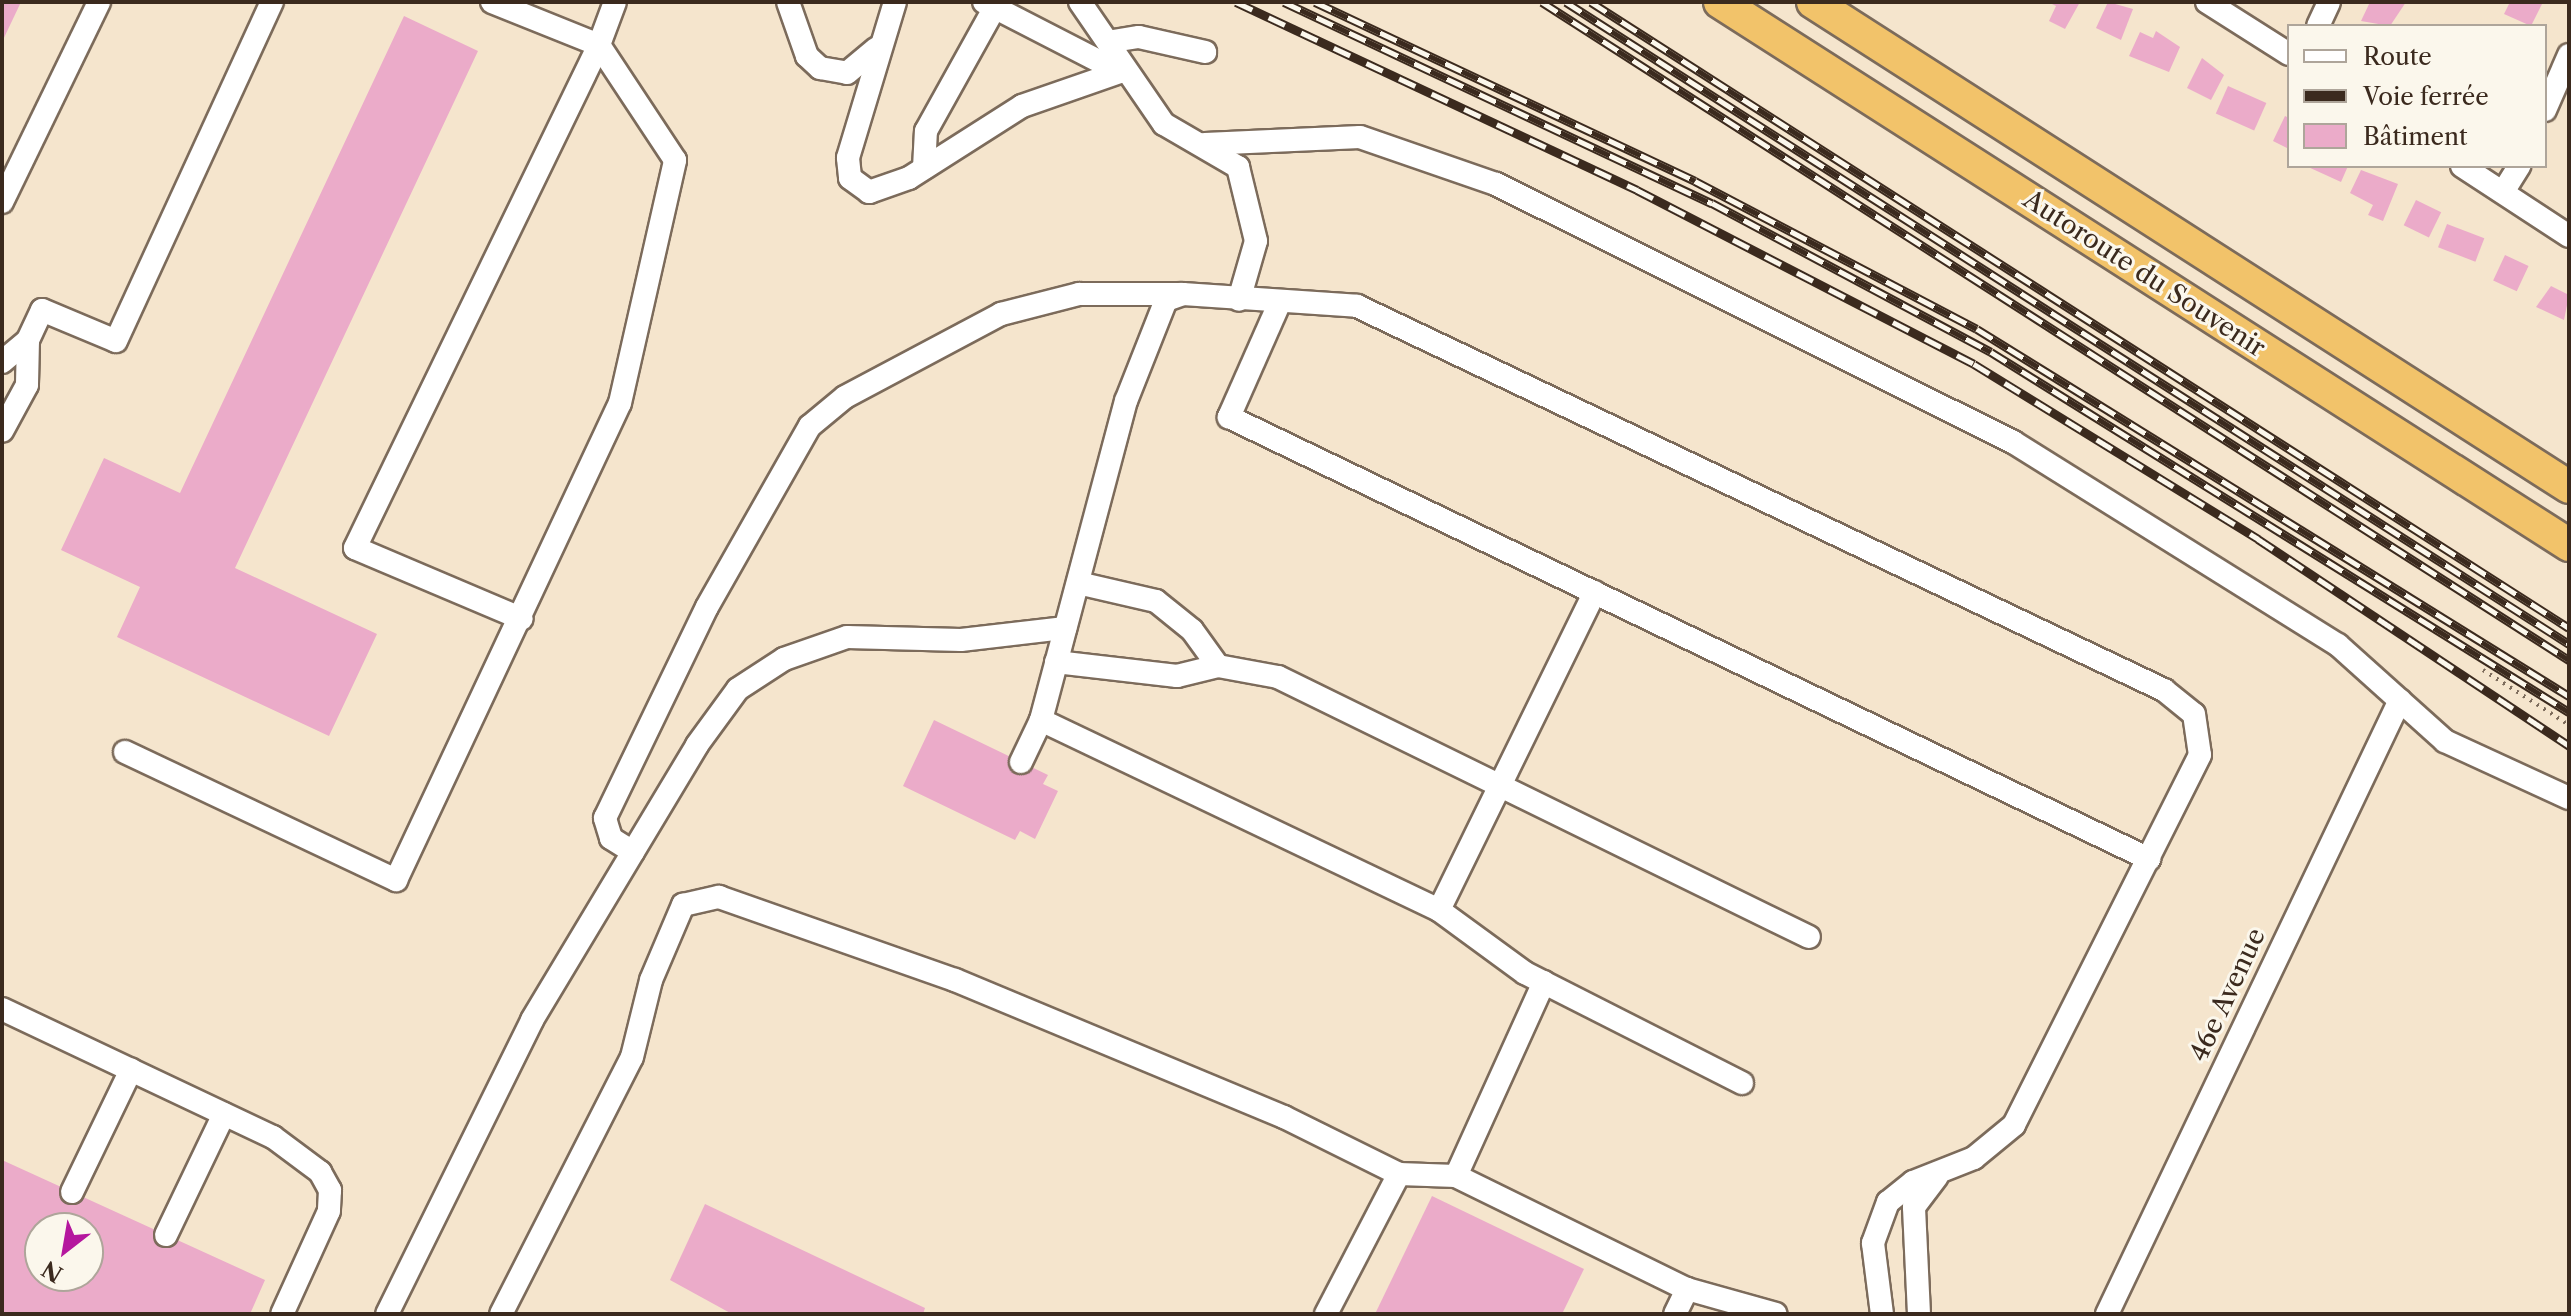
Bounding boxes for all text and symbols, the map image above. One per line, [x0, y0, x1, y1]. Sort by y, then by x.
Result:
legend [2287, 24, 2547, 168]
text: Route [2363, 42, 2432, 71]
text: Voie ferrée [2363, 82, 2489, 111]
text: Bâtiment [2363, 122, 2468, 151]
street label: Autoroute du Souvenir [2017, 184, 2271, 364]
street label: 46e Avenue [2183, 923, 2273, 1067]
north arrow [24, 1212, 104, 1292]
text: N [37, 1255, 68, 1288]

